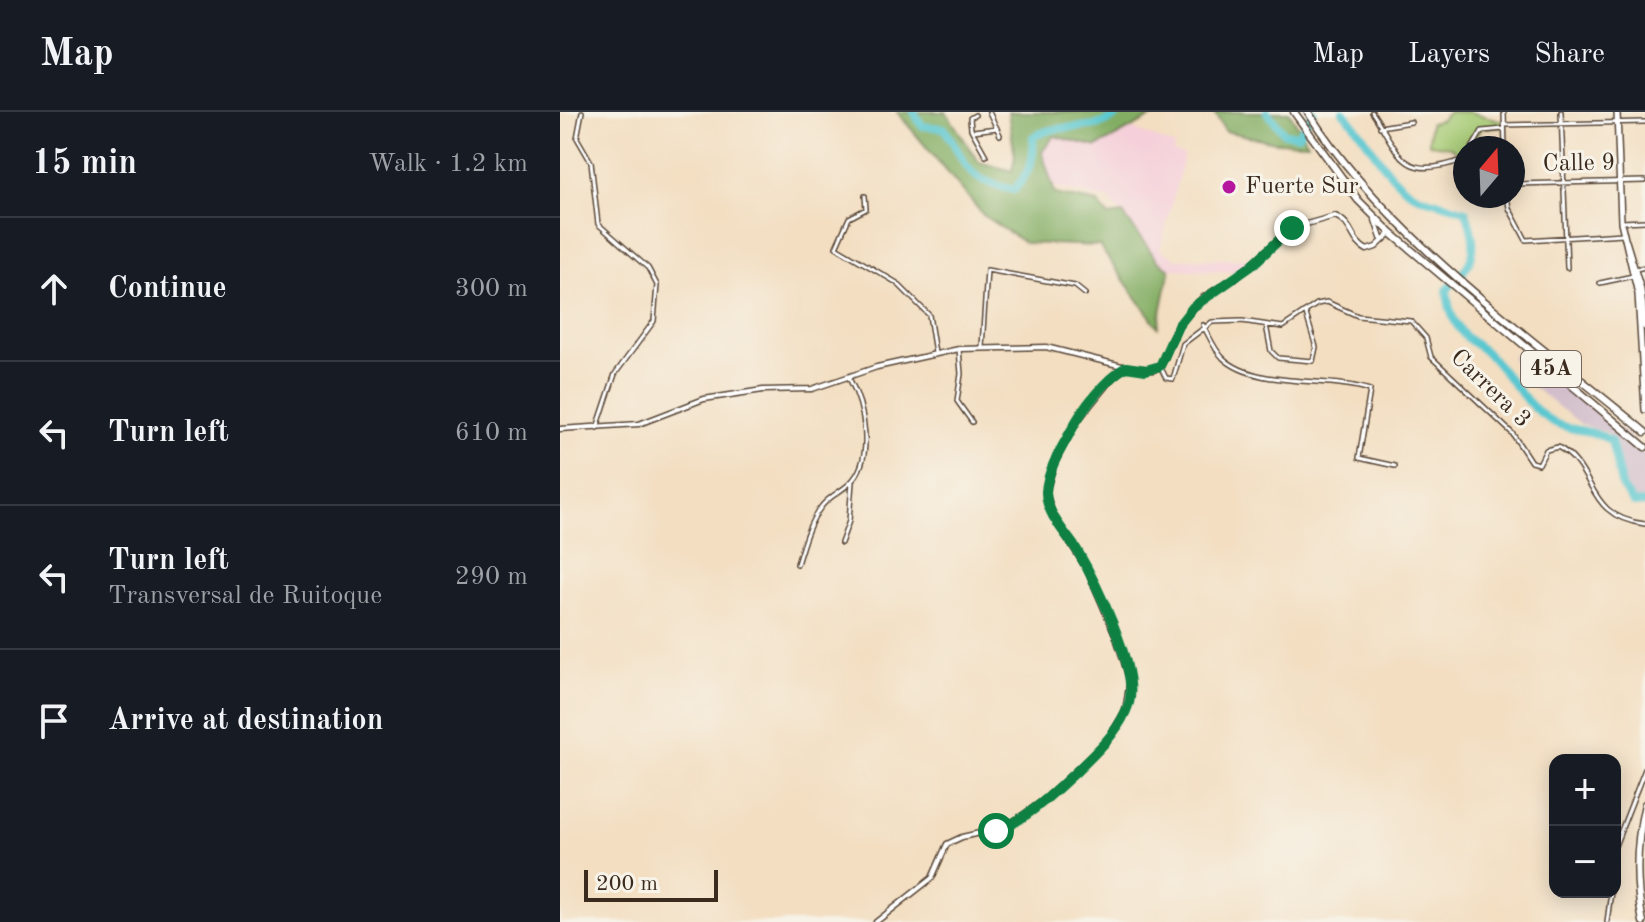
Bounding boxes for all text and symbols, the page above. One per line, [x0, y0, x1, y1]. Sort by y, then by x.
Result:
text: Map [40, 36, 114, 74]
text: Map [1312, 41, 1364, 69]
text: Layers [1408, 41, 1490, 69]
text: Share [1534, 41, 1605, 69]
north arrow [1453, 136, 1525, 208]
text: 15 min [32, 147, 137, 181]
text: Walk · 1.2 km [368, 151, 528, 177]
street label: Calle 9 [1543, 151, 1615, 177]
place label: Fuerte Sur [1245, 175, 1359, 199]
marker: Fuerte Sur [1220, 178, 1238, 196]
route end [1274, 210, 1310, 246]
icon: ahead [32, 267, 76, 311]
text: Continue [108, 274, 227, 304]
text: 300 m [455, 276, 528, 302]
street label: Carrera 3 [1445, 345, 1535, 433]
road number: 45A [1521, 351, 1581, 387]
icon: left [32, 411, 76, 455]
text: Turn left [108, 418, 229, 448]
text: 610 m [455, 420, 528, 446]
text: Turn left [108, 546, 229, 576]
icon: left [32, 555, 76, 599]
text: 290 m [455, 564, 528, 590]
text: Transversal de Ruitoque [108, 583, 382, 609]
icon: arrive [32, 699, 76, 743]
text: Arrive at destination [108, 706, 383, 736]
map controls [1549, 754, 1621, 898]
button: + [1549, 754, 1621, 826]
route start [978, 813, 1014, 849]
button: − [1549, 826, 1621, 898]
scale bar [584, 866, 718, 902]
text: 200 m [596, 873, 658, 895]

